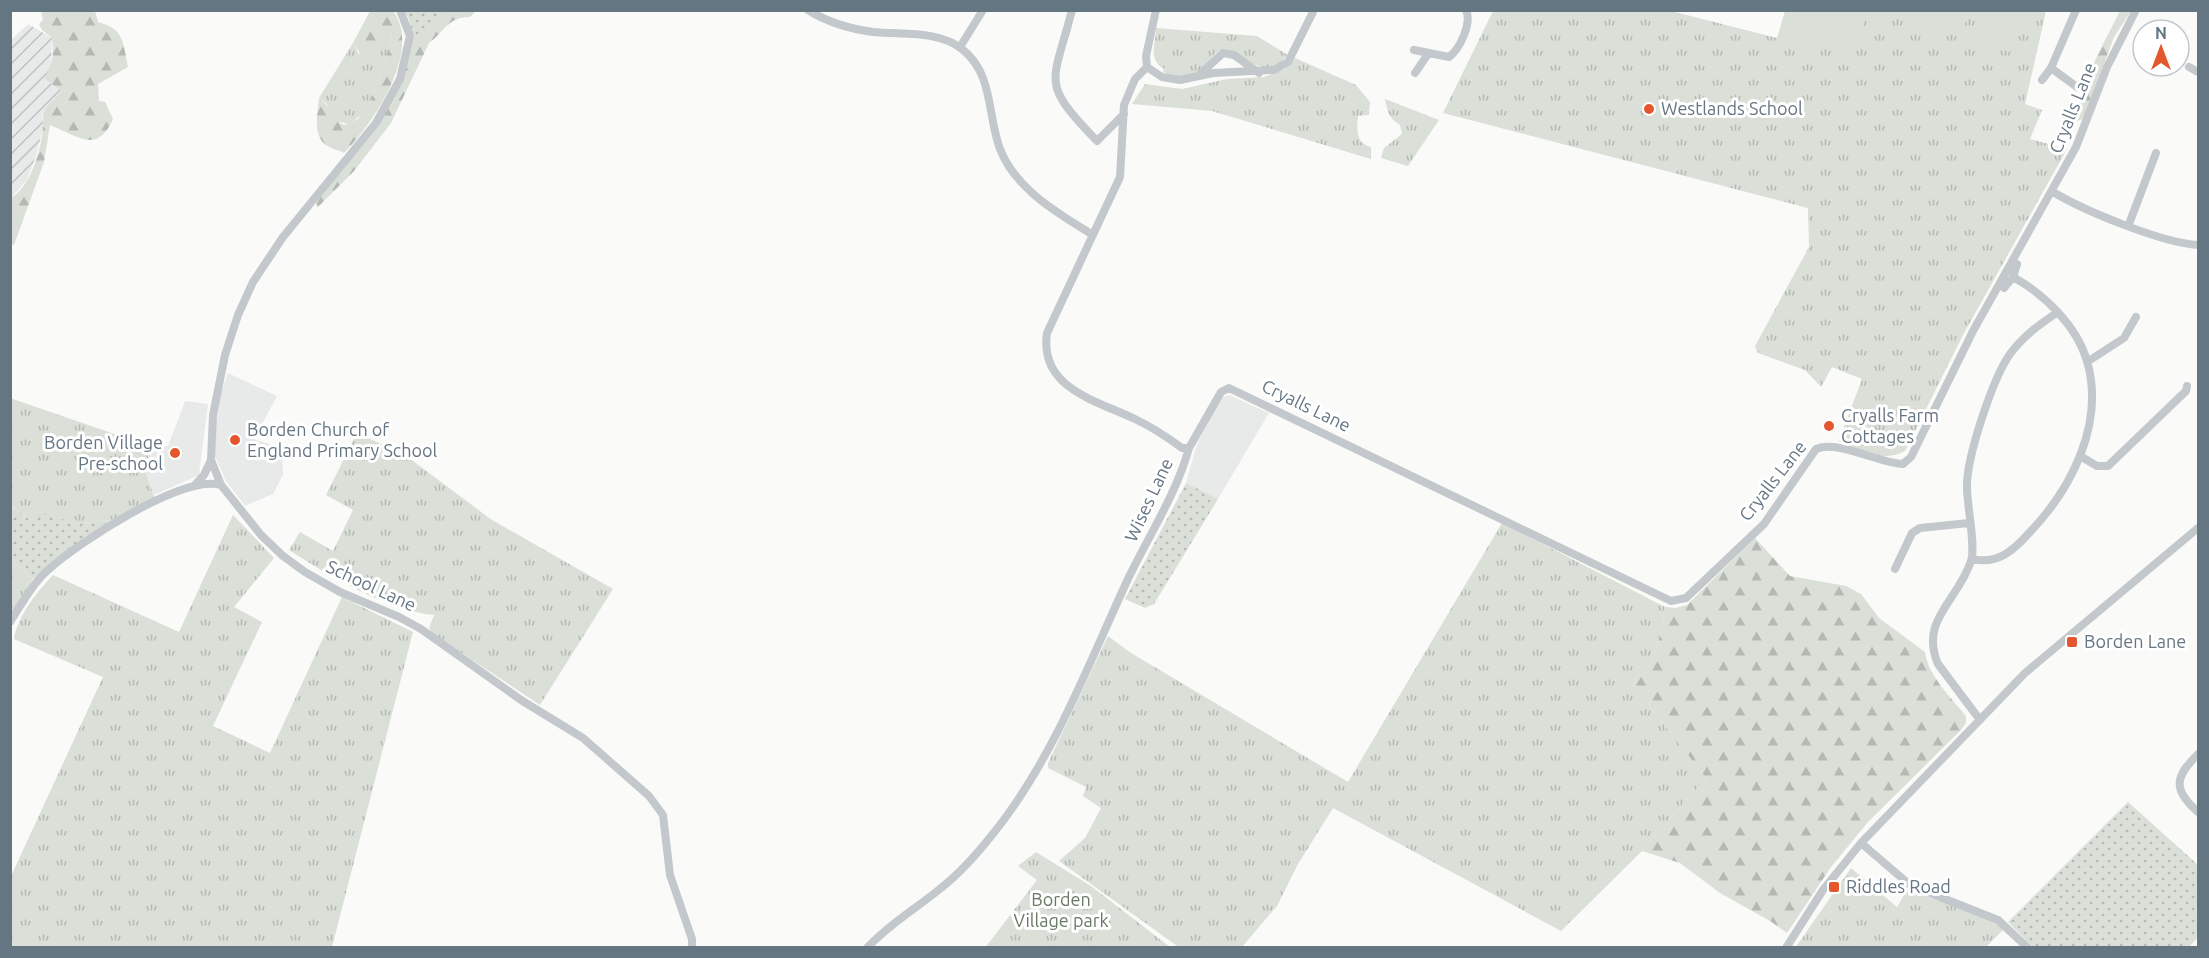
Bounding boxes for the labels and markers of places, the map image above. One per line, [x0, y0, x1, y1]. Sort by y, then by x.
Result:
place label: Westlands School [1661, 98, 1803, 118]
marker: Westlands School [1642, 102, 1656, 116]
place label: Cryalls Farm Cottages [1841, 405, 1939, 446]
place label: Borden Church of England Primary School [247, 419, 438, 460]
marker: Cryalls Farm Cottages [1822, 419, 1836, 433]
place label: Borden Village Pre-school [44, 432, 163, 473]
marker: Borden Church of England Primary School [228, 433, 242, 447]
marker: Borden Village Pre-school [168, 446, 182, 460]
place label: Borden Lane [2084, 631, 2186, 651]
marker: Borden Lane [2065, 635, 2079, 649]
place label: Riddles Road [1846, 876, 1951, 896]
marker: Riddles Road [1827, 880, 1841, 894]

